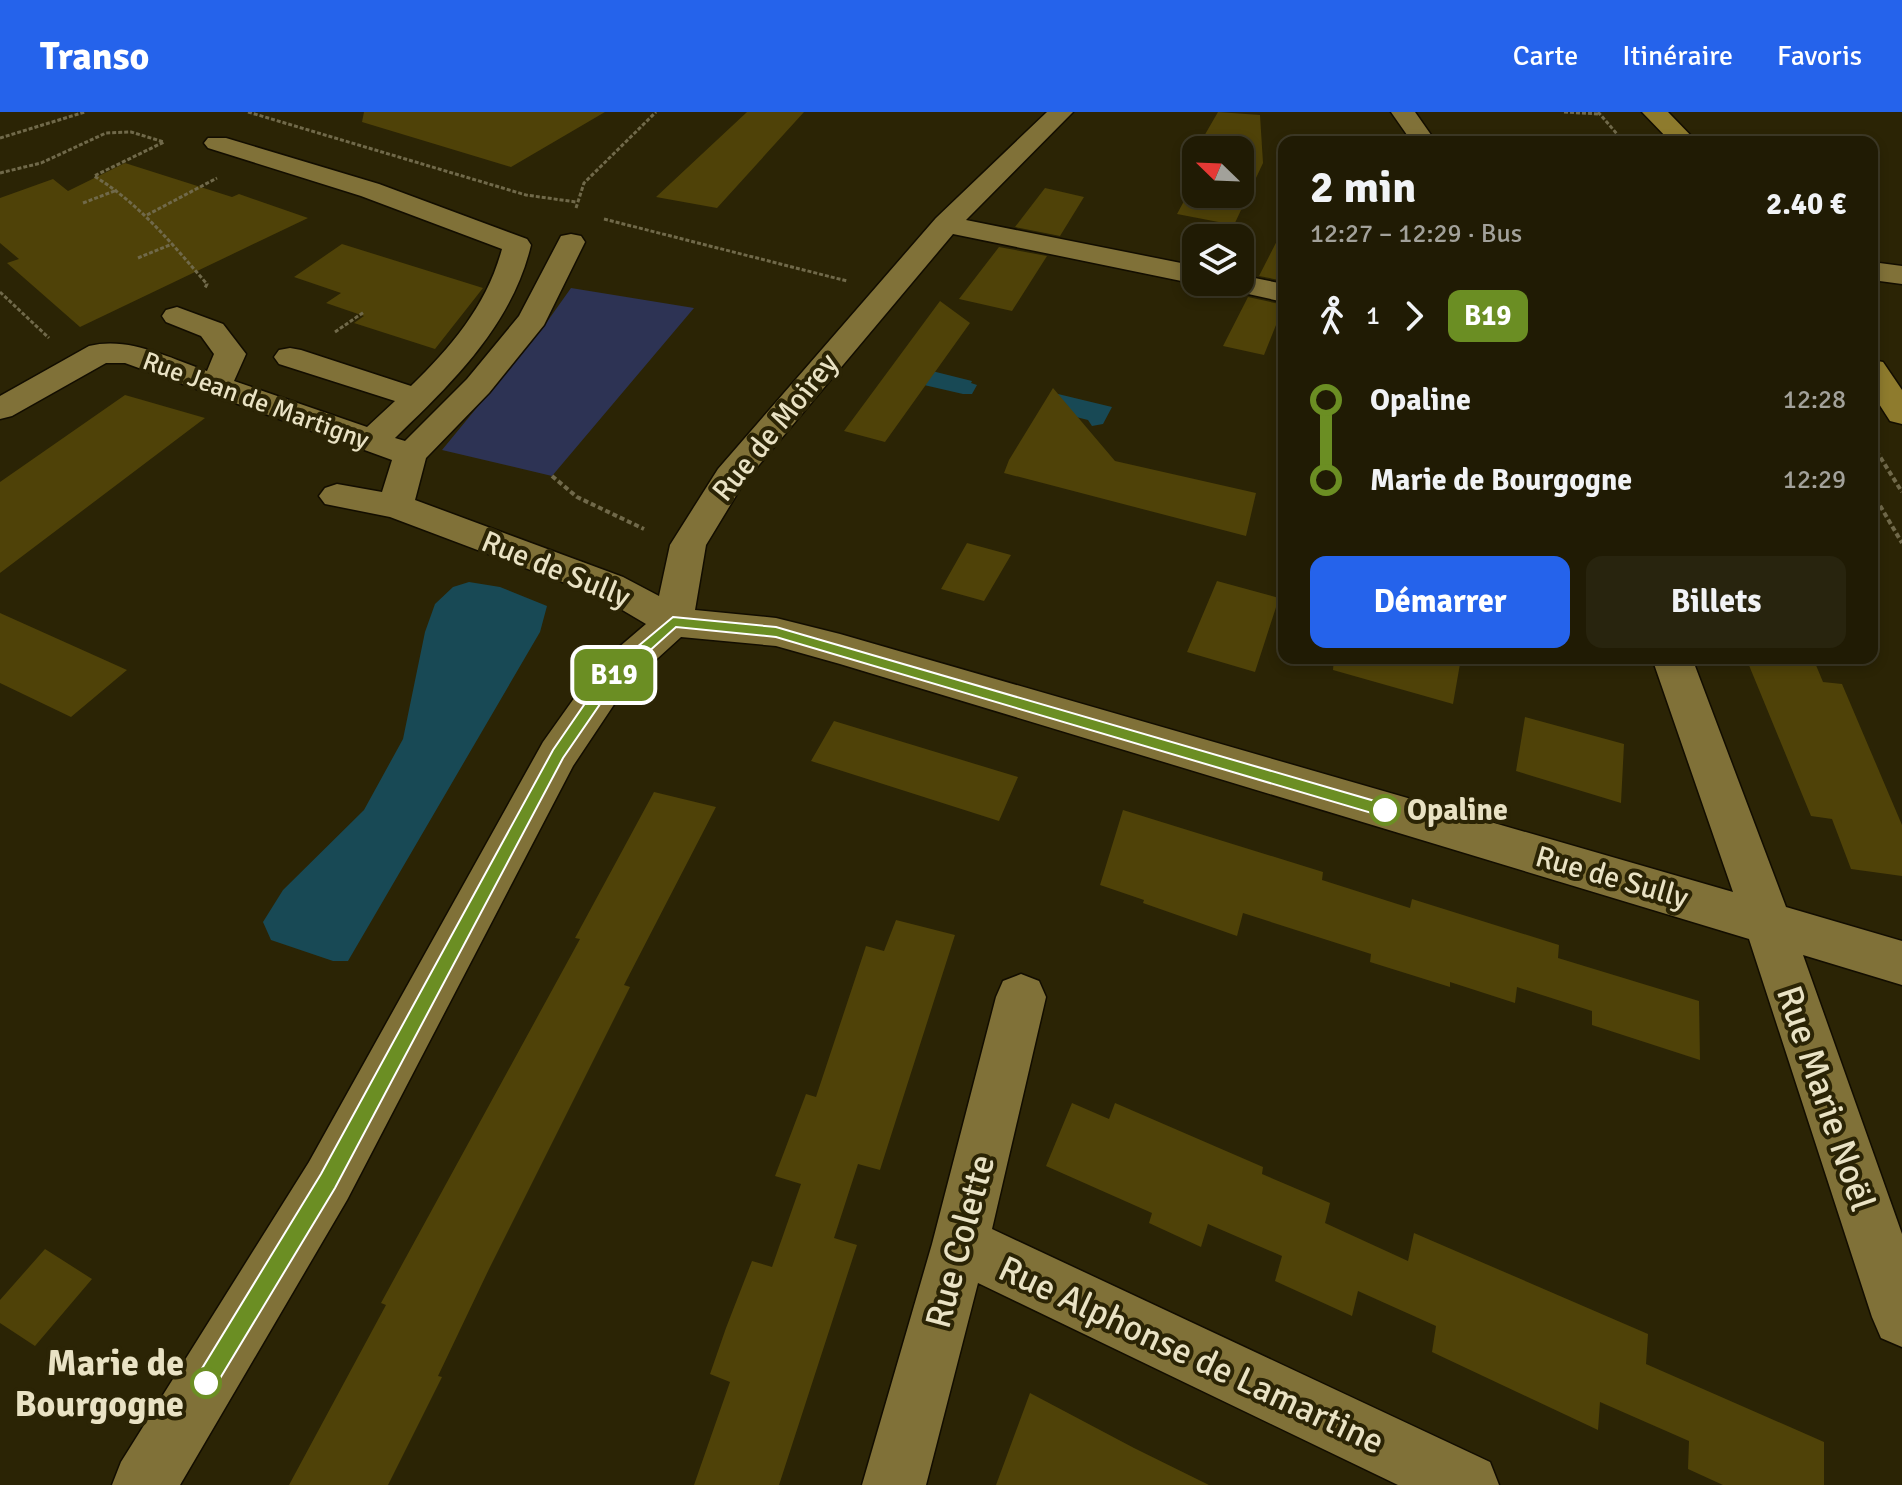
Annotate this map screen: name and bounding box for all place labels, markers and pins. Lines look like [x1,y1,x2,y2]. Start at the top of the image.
place label: Opaline [1407,792,1508,829]
marker: Opaline [1370,795,1400,825]
place label: Marie de Bourgogne [14,1341,184,1427]
marker: Marie de Bourgogne [191,1368,221,1398]

